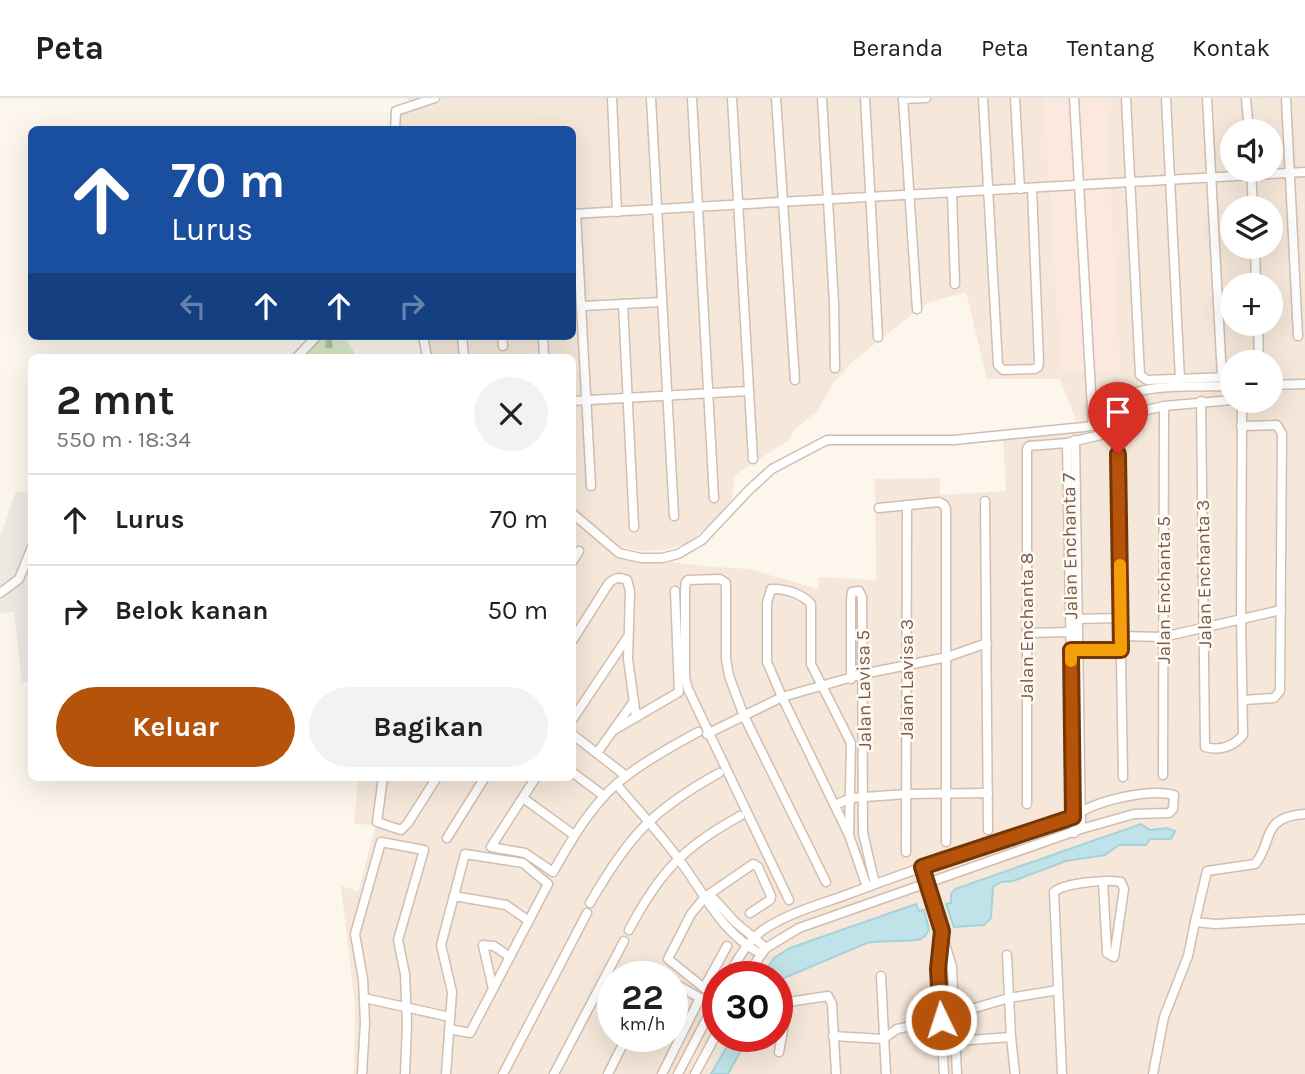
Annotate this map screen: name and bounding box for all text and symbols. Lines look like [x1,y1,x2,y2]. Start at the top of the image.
text: Peta [35,29,104,67]
text: Beranda [852,34,943,62]
text: Peta [981,34,1029,62]
text: Tentang [1067,34,1154,62]
text: Kontak [1192,34,1270,62]
map controls [1220,119,1283,413]
button: sound [1220,119,1283,182]
text: 70 m [171,152,285,209]
icon: ahead [56,154,147,245]
button: layers [1220,196,1283,259]
text: Lurus [171,211,253,248]
button: + [1220,273,1283,336]
icon: left [174,287,212,325]
icon: ahead [247,287,285,325]
icon: ahead [320,287,358,325]
icon: right [393,287,431,325]
button: − [1220,350,1283,413]
text: 2 mnt [56,375,175,425]
button: close [474,377,548,451]
pin [1088,382,1148,454]
icon: arrive [1099,393,1137,431]
text: 550 m · 18:34 [56,426,191,453]
street label: Jalan Enchanta 7 [1058,473,1082,619]
street label: Jalan Enchanta 3 [1192,500,1216,648]
icon: ahead [56,501,94,539]
text: Lurus [115,504,184,535]
text: 70 m [490,504,548,535]
street label: Jalan Enchanta 5 [1153,516,1175,664]
street label: Jalan Enchanta 8 [1016,552,1038,702]
icon: right [56,592,94,630]
text: Belok kanan [115,595,268,626]
text: 50 m [487,595,548,626]
street label: Jalan Lavisa 3 [896,619,918,739]
street label: Jalan Lavisa 5 [852,630,876,750]
button: Keluar [56,687,295,767]
button: Bagikan [309,687,548,767]
speed limit sign: 30 [702,961,793,1052]
text: 22 [621,977,664,1018]
position arrow [904,983,978,1057]
text: km/h [620,1013,665,1035]

